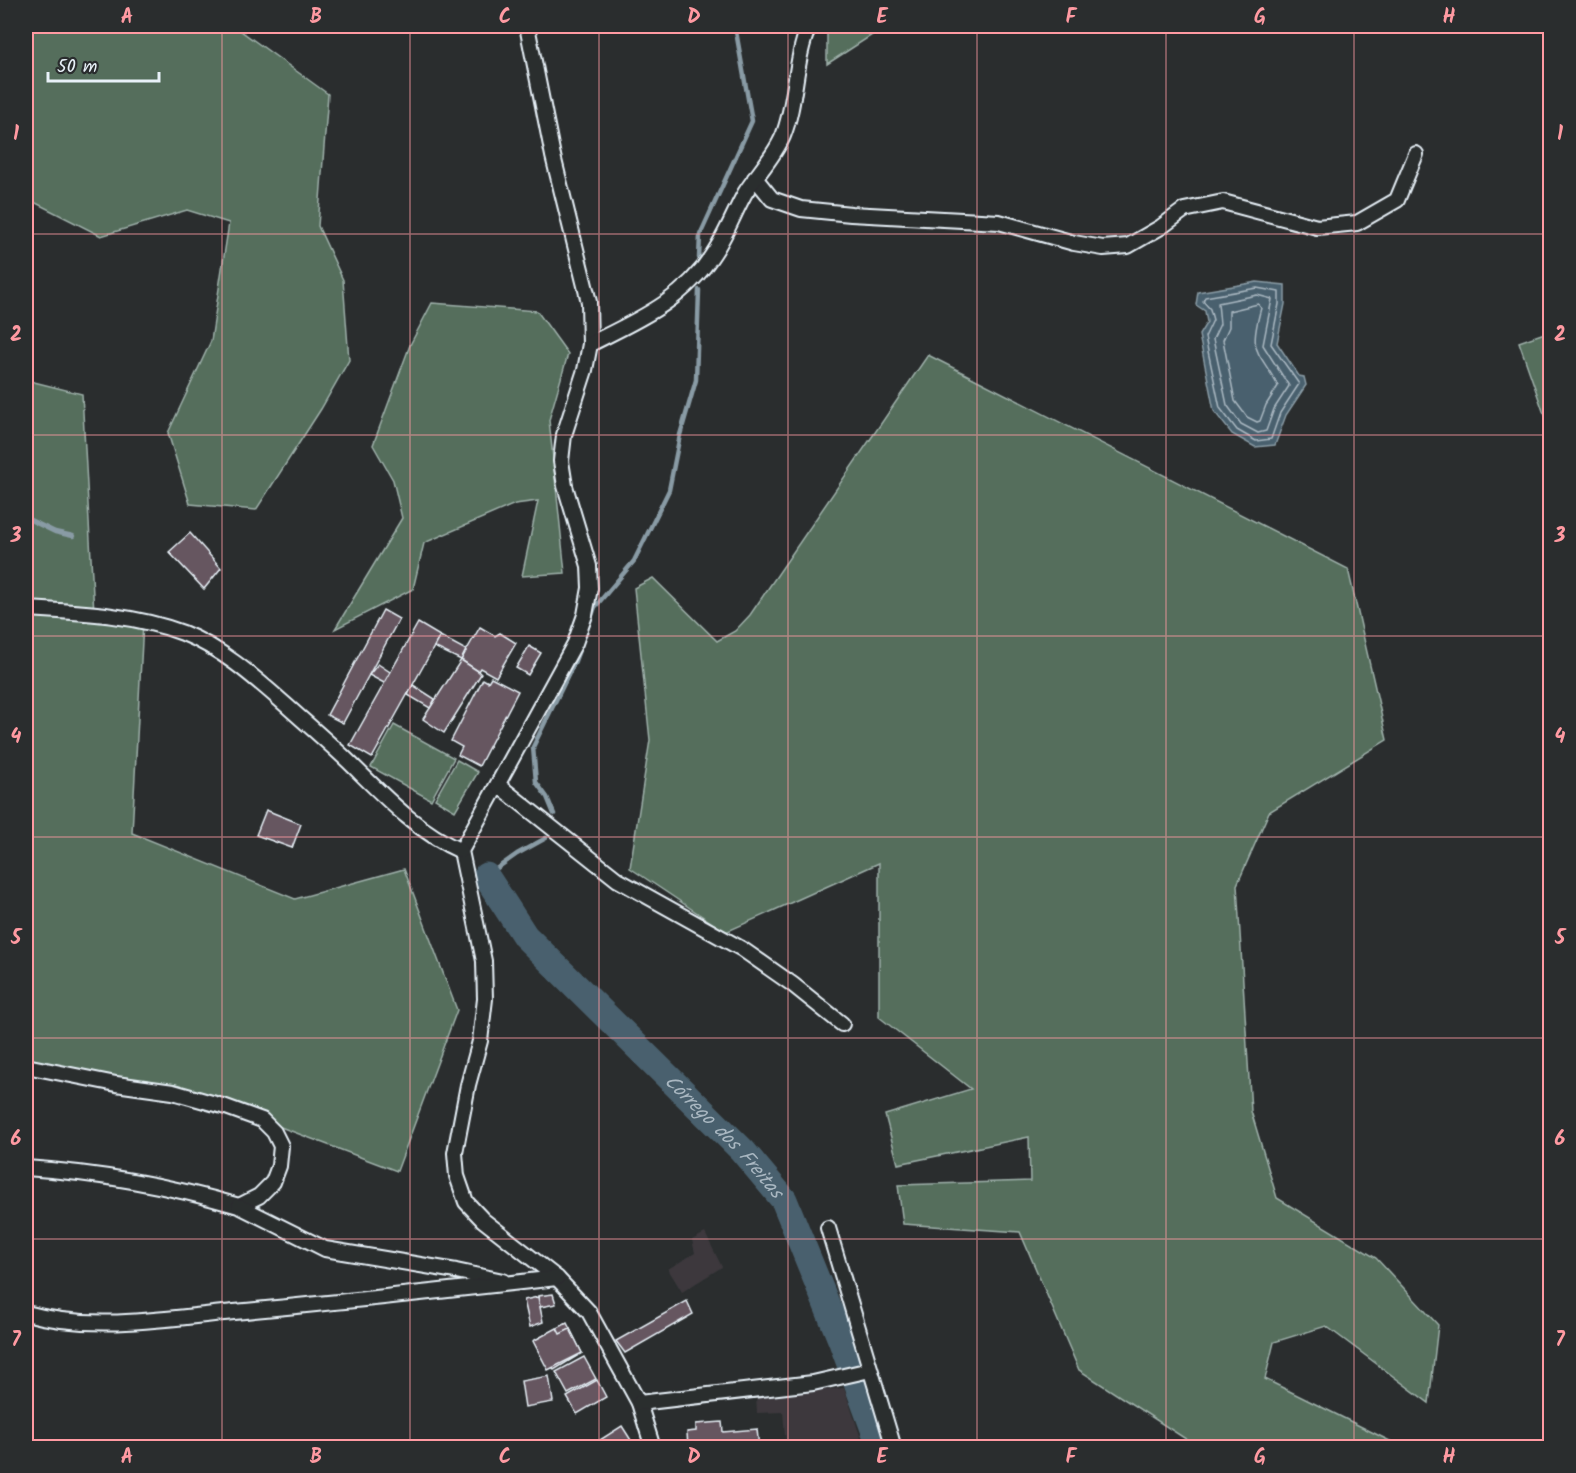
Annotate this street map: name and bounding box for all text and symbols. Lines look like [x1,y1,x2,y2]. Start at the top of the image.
text: A [121,2,133,34]
text: B [310,2,322,34]
text: C [499,2,511,34]
text: D [687,2,701,34]
text: E [876,2,888,34]
text: F [1066,2,1078,34]
text: G [1254,2,1266,34]
text: H [1442,2,1456,34]
scale bar [48,45,159,83]
text: 50 m [57,53,97,82]
text: 1 [13,119,19,151]
text: 1 [1557,119,1563,151]
text: 2 [10,320,22,352]
text: 2 [1554,320,1566,352]
text: 3 [10,521,22,553]
text: 3 [1554,521,1566,553]
text: 4 [11,722,22,754]
text: 4 [1555,722,1566,754]
text: 5 [10,923,23,955]
text: 5 [1554,923,1567,955]
water label: Córrego dos Freitas [656,1067,792,1208]
text: 6 [11,1124,22,1156]
text: 6 [1555,1124,1566,1156]
text: 7 [11,1325,21,1357]
text: 7 [1555,1325,1565,1357]
text: A [121,1442,133,1473]
text: B [310,1442,322,1473]
text: C [499,1442,511,1473]
text: D [687,1442,701,1473]
text: E [876,1442,888,1473]
text: F [1066,1442,1078,1473]
text: G [1254,1442,1266,1473]
text: H [1442,1442,1456,1473]

